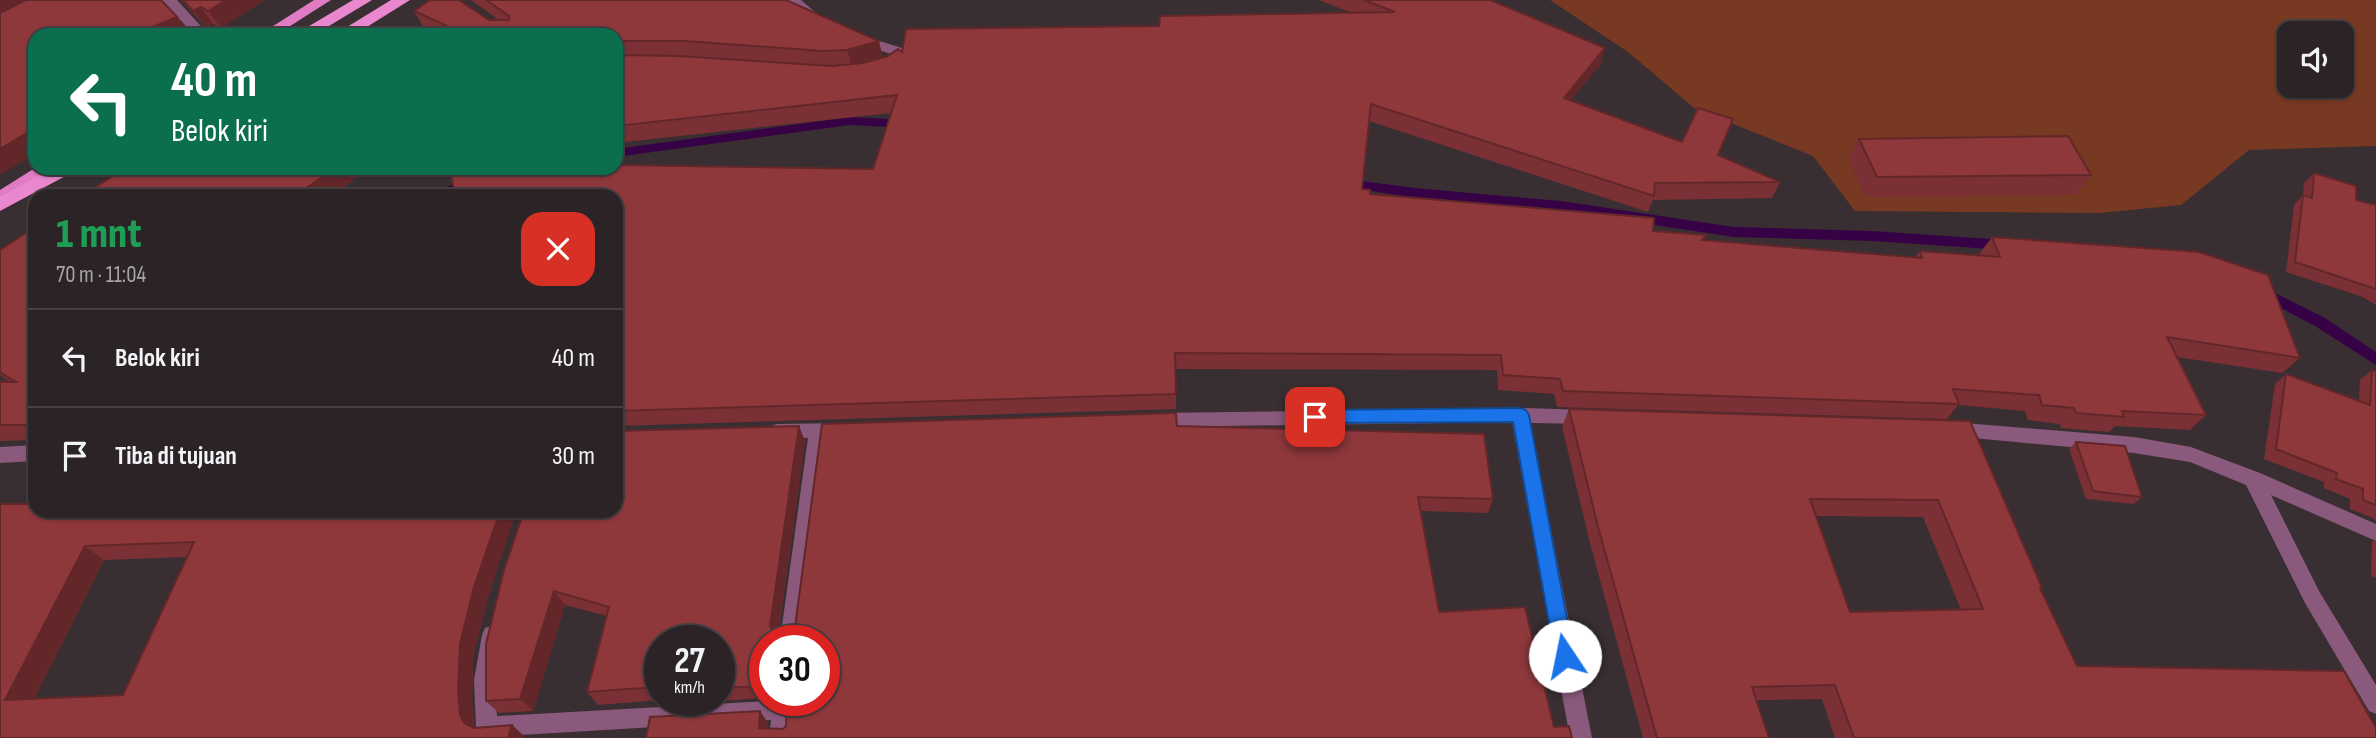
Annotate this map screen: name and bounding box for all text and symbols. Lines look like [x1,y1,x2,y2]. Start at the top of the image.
map controls [2277,21,2354,98]
button: sound [2277,21,2354,98]
text: 40 m [171,52,257,111]
icon: left [56,56,147,147]
text: Belok kiri [171,112,268,151]
text: 1 mnt [56,209,141,260]
button: close [521,212,595,286]
text: 70 m · 11:04 [56,261,146,289]
icon: left [56,339,94,377]
text: Belok kiri [115,343,200,374]
text: 40 m [552,343,595,374]
pin [1285,387,1345,447]
icon: arrive [1296,398,1334,436]
icon: arrive [56,437,94,475]
text: Tiba di tujuan [115,441,237,472]
text: 30 m [552,441,595,472]
position arrow [1528,619,1602,693]
speed limit sign: 30 [749,625,840,716]
text: 27 [674,640,705,683]
text: km/h [674,677,705,698]

